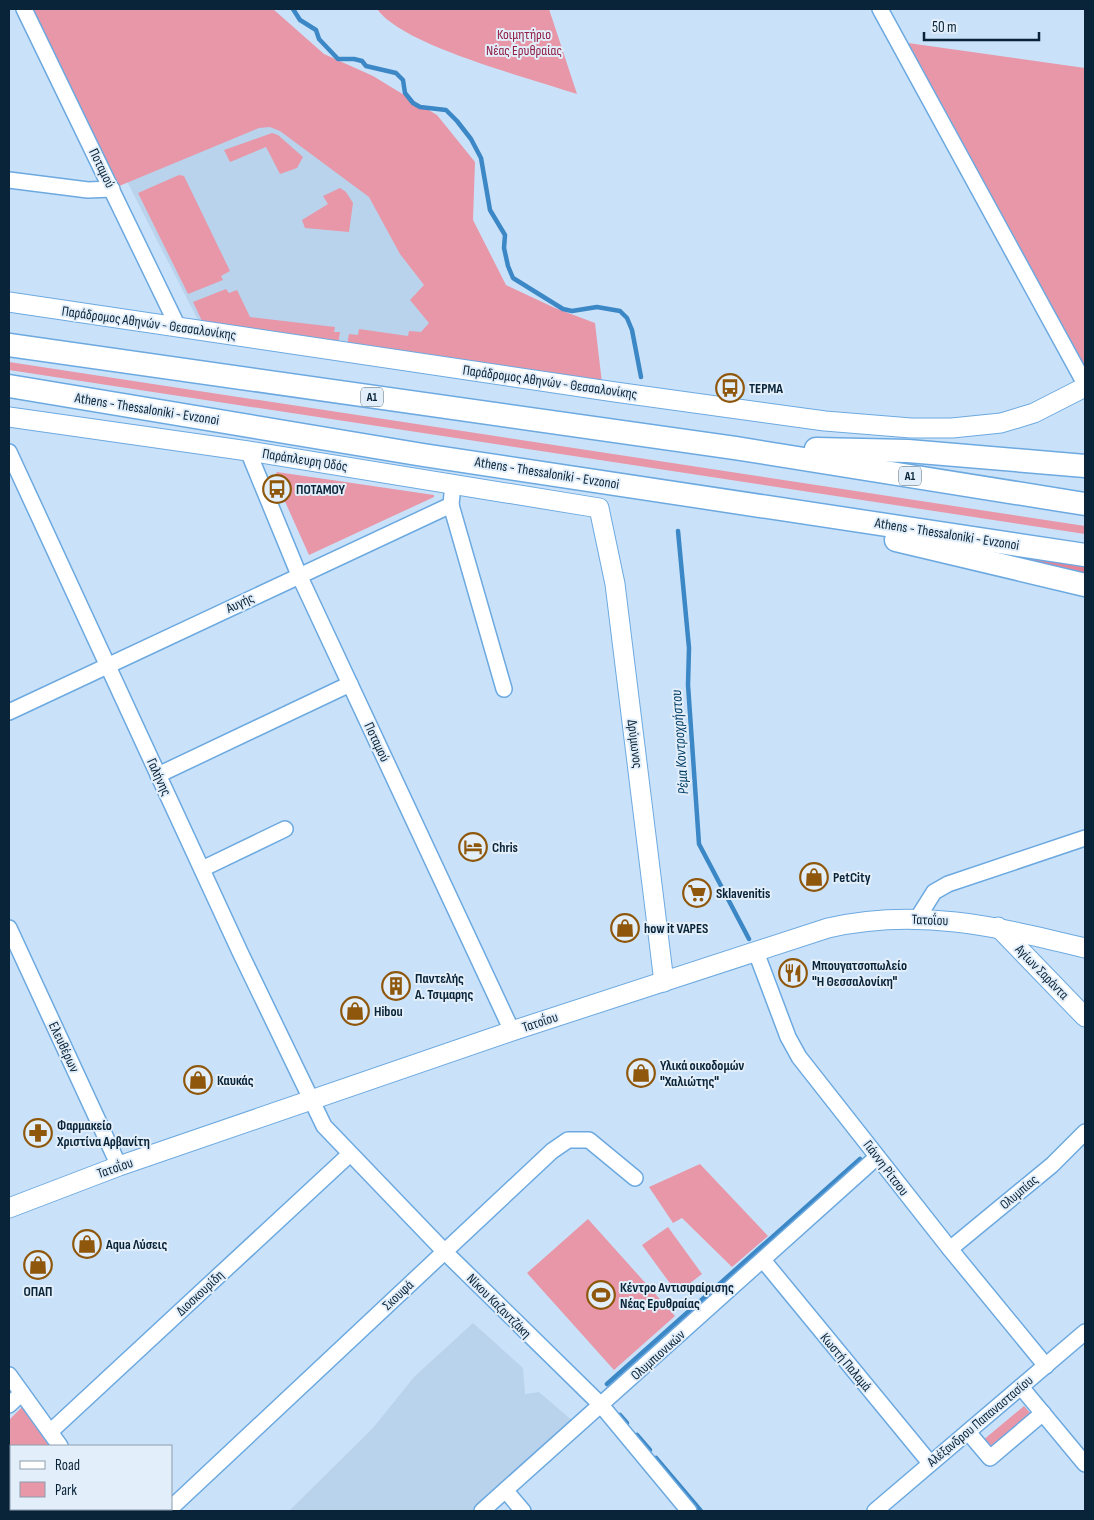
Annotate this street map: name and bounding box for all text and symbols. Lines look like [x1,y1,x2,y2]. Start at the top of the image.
scale bar [924,10,1039,42]
text: 50 m [932,18,957,37]
park label: Κοιμητήριο Νέας Ερυθραίας [486,26,562,59]
street label: Ποταμού [85,146,119,191]
street label: Παράδρομος Αθηνών - Θεσσαλονίκης [61,302,237,344]
street label: Παράδρομος Αθηνών - Θεσσαλονίκης [462,361,638,403]
bus stop icon: ΤΕΡΜΑ [715,373,745,403]
place label: ΤΕΡΜΑ [749,380,783,397]
road number: Α1 [361,388,383,407]
street label: Athens - Thessaloniki - Evzonoi [73,389,220,429]
street label: Παράπλευρη Οδός [261,445,349,475]
street label: Athens - Thessaloniki - Evzonoi [473,453,620,493]
road number: Α1 [899,466,921,486]
bus stop icon: ΠΟΤΑΜΟΥ [262,474,292,504]
place label: ΠΟΤΑΜΟΥ [296,481,345,498]
street label: Athens - Thessaloniki - Evzonoi [873,514,1020,554]
street label: Αυγής [222,589,257,617]
water label: Ρέμα Κοντροχρήστου [667,689,693,795]
street label: Ποταμού [360,719,394,765]
street label: Δρύμωνος [624,719,646,769]
street label: Γαλήνης [143,756,175,798]
hotel icon: Chris [458,832,488,862]
place label: Chris [492,839,518,856]
shop icon: PetCity [799,862,829,892]
place label: PetCity [833,869,871,886]
supermarket icon: Sklavenitis [682,878,712,908]
place label: Sklavenitis [716,885,770,902]
street label: Τατοΐου [911,911,949,929]
shop icon: how it VAPES [610,913,640,943]
place label: how it VAPES [644,920,708,937]
street label: Αγίων Σαράντα [1011,940,1073,1003]
place label: Μπουγατσοπωλείο "Η Θεσσαλονίκη" [812,957,907,990]
restaurant icon: Μπουγατσοπωλείο "Η Θεσσαλονίκη" [778,958,808,988]
place label: Παντελής Α. Τσιμαρης [414,970,474,1003]
building icon: Παντελής Α. Τσιμαρης [381,971,411,1001]
shop icon: Hibou [340,996,370,1026]
place label: Hibou [374,1003,403,1020]
street label: Τατοΐου [520,1008,560,1036]
street label: Ελευθέρων [45,1019,83,1075]
place label: Υλικά οικοδομών "Χαλιώτης" [660,1057,744,1090]
shop icon: Υλικά οικοδομών "Χαλιώτης" [626,1058,656,1088]
shop icon: Καυκάς [183,1065,213,1095]
place label: Καυκάς [217,1072,254,1089]
place label: Φαρμακείο Χριστίνα Αρβανίτη [56,1117,150,1150]
pharmacy icon: Φαρμακείο Χριστίνα Αρβανίτη [23,1118,53,1148]
street label: Γιάννη Ρίτσου [860,1137,912,1199]
street label: Τατοΐου [95,1154,135,1182]
street label: Ολυμπίας [996,1171,1042,1213]
shop icon: Aqua Λύσεις [72,1229,102,1259]
place label: Aqua Λύσεις [105,1236,167,1253]
shop icon: ΟΠΑΠ [23,1250,53,1280]
street label: Διοσκουρίδη [173,1267,227,1319]
street label: Νίκου Καζαντζάκη [463,1270,535,1342]
street label: Σκουφά [379,1276,417,1314]
place label: Κέντρο Αντισφαίρισης Νέας Ερυθραίας [620,1279,734,1312]
sports icon: Κέντρο Αντισφαίρισης Νέας Ερυθραίας [586,1280,616,1310]
place label: ΟΠΑΠ [24,1283,52,1300]
street label: Ολυμπιονικών [627,1326,689,1384]
street label: Κωστή Παλαμά [817,1329,875,1395]
street label: Αλέξανδρου Παπαναστασίου [923,1372,1036,1471]
legend [10,1445,172,1510]
text: Road [55,1456,80,1475]
text: Park [55,1481,77,1500]

